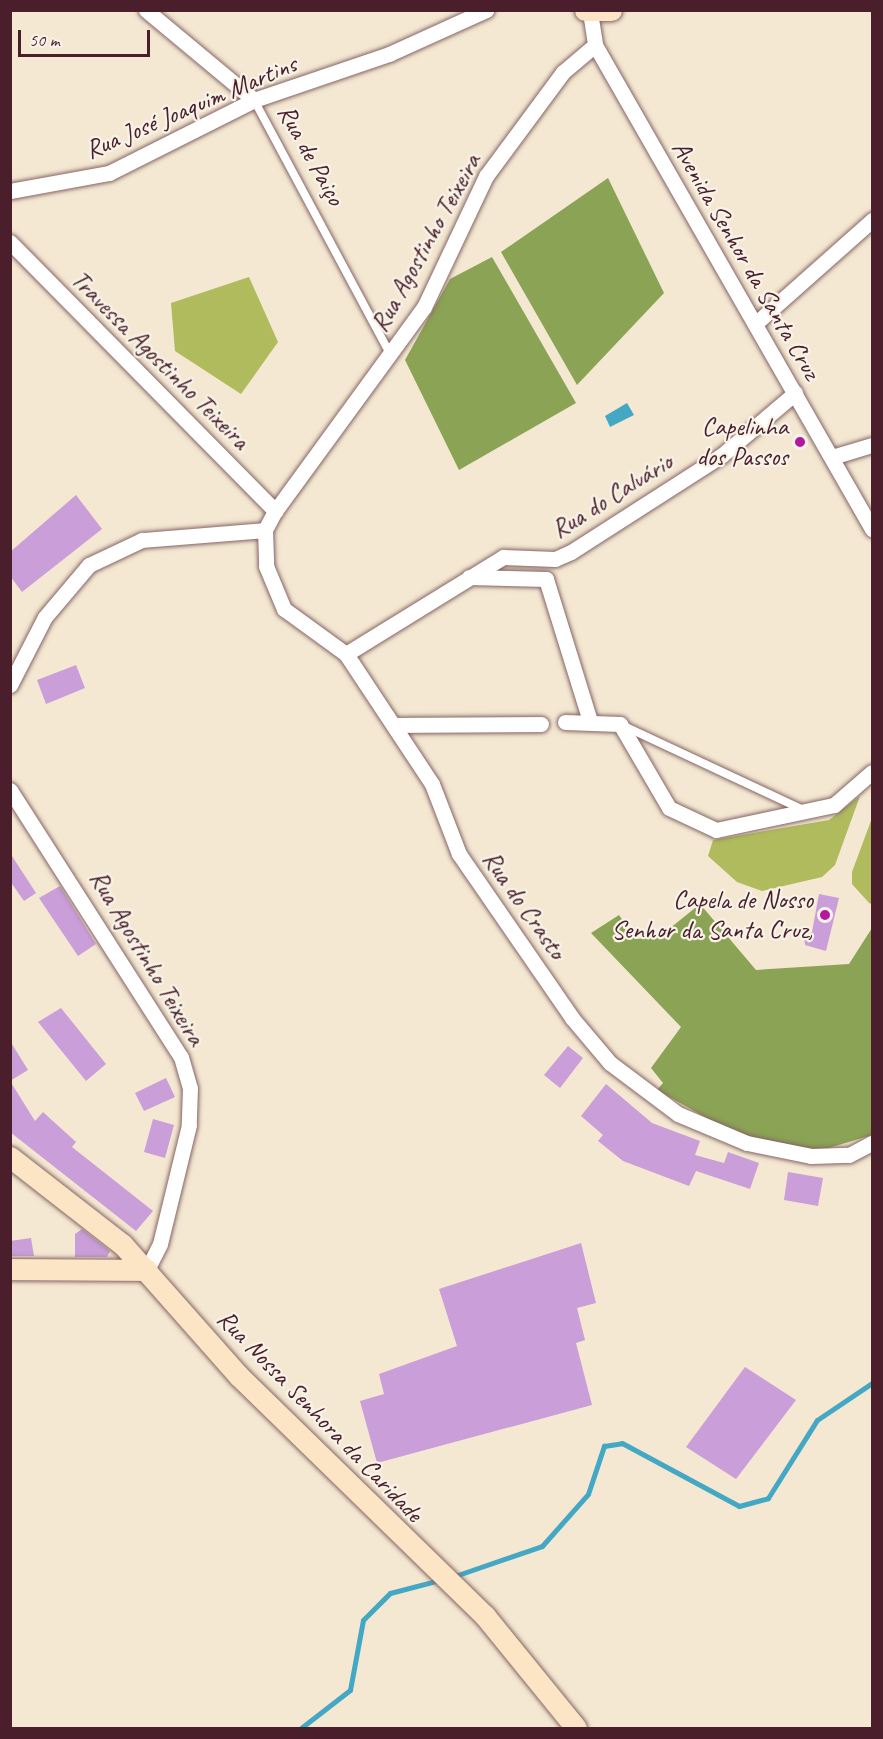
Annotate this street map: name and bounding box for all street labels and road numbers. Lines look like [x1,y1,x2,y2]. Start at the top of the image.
street label: Rua José Joaquim Martins [80,48,302,166]
street label: Rua de Paiço [271,99,351,211]
street label: Avenida Senhor da Santa Cruz [665,135,827,385]
street label: Rua Agostinho Teixeira [365,149,487,337]
street label: Travessa Agostinho Teixeira [64,264,256,456]
street label: Rua do Calvário [546,447,678,545]
street label: Rua do Crasto [475,845,573,965]
street label: Rua Agostinho Teixeira [83,865,211,1051]
street label: Rua Nossa Senhora da Caridade [210,1303,430,1529]

